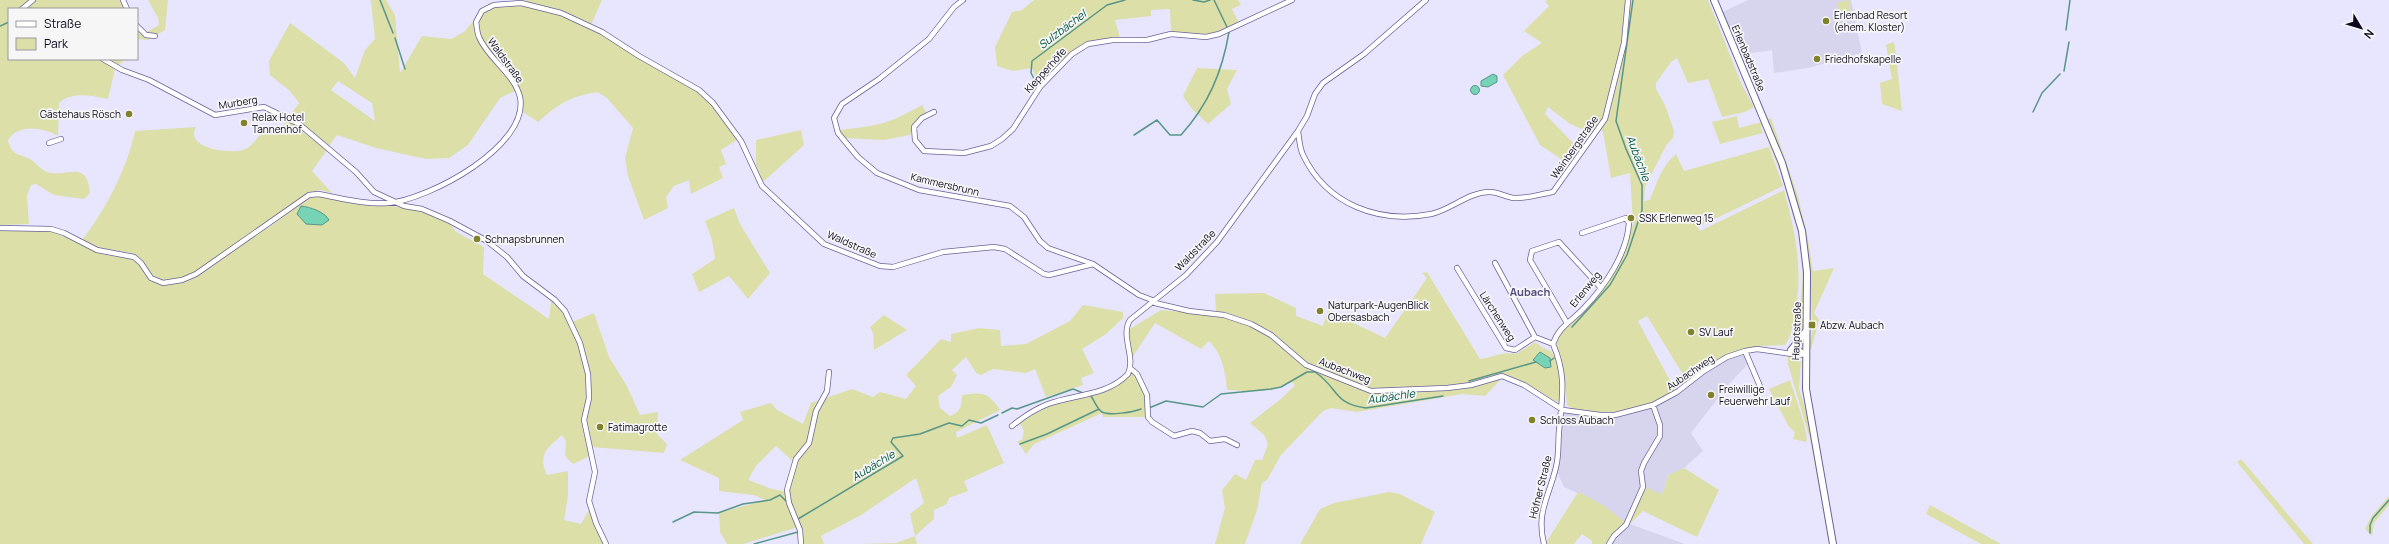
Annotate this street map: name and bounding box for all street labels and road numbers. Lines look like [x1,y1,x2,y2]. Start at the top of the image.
street label: Erlenbadstraße [1729,23,1769,93]
street label: Waldstraße [485,35,527,86]
street label: Klepperhöfe [1021,44,1069,96]
street label: Murberg [218,92,258,112]
street label: Weinbergstraße [1547,113,1601,181]
street label: Kammersbrunn [909,169,981,199]
street label: Waldstraße [1172,226,1218,274]
street label: Waldstraße [825,227,879,261]
street label: Erlenweg [1566,268,1604,310]
street label: Lärchenweg [1477,288,1519,344]
street label: Hauptstraße [1788,301,1804,360]
street label: Aubachweg [1664,351,1717,393]
street label: Aubachweg [1317,354,1373,386]
street label: Höfner Straße [1525,454,1555,520]

